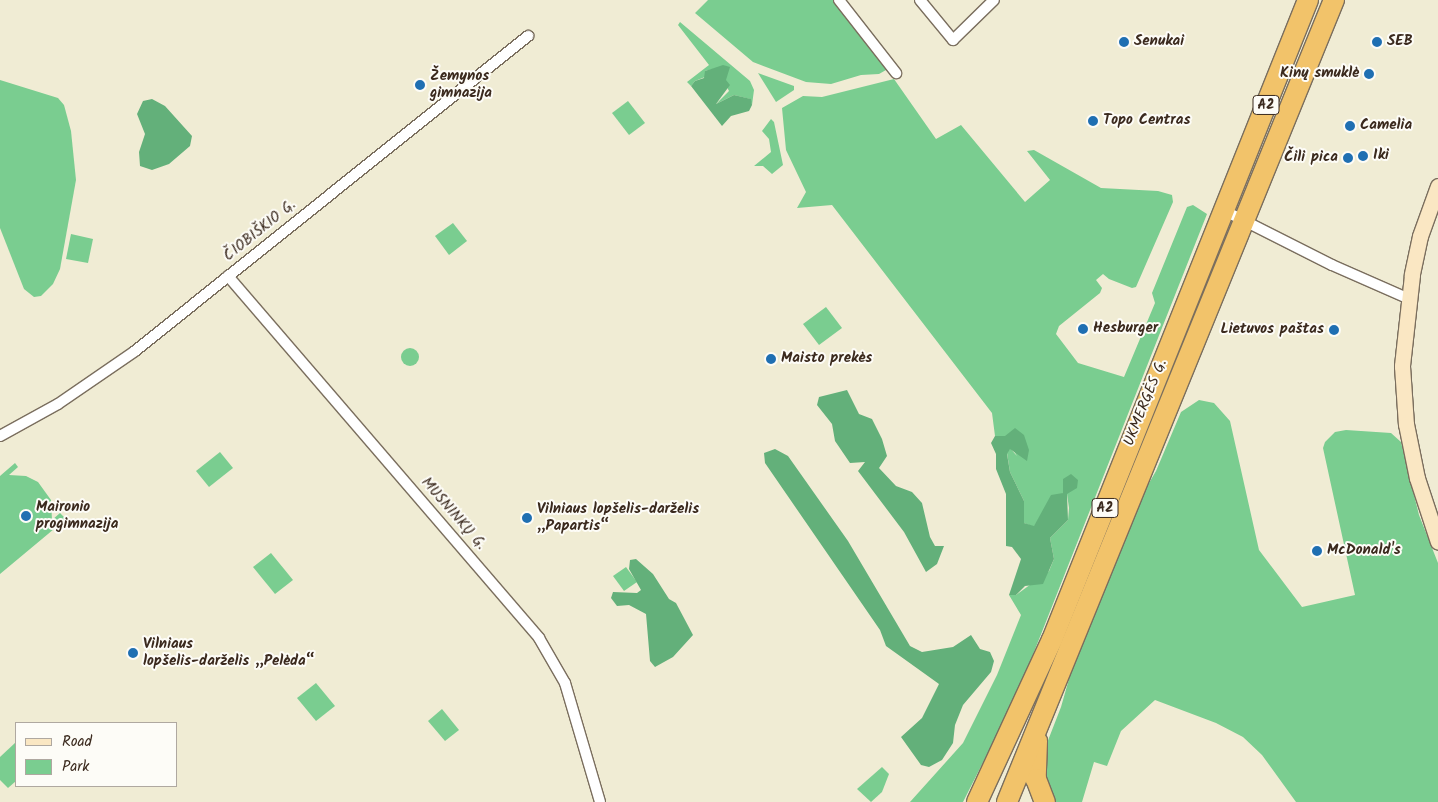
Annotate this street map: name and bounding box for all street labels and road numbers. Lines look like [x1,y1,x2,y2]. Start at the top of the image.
road number: A2 [1252,94,1280,116]
street label: ČIOBIŠKIO G. [220,196,300,266]
street label: UKMERGĖS G. [1120,357,1172,449]
street label: MUSNINKŲ G. [417,474,489,554]
road number: A2 [1091,496,1119,520]

